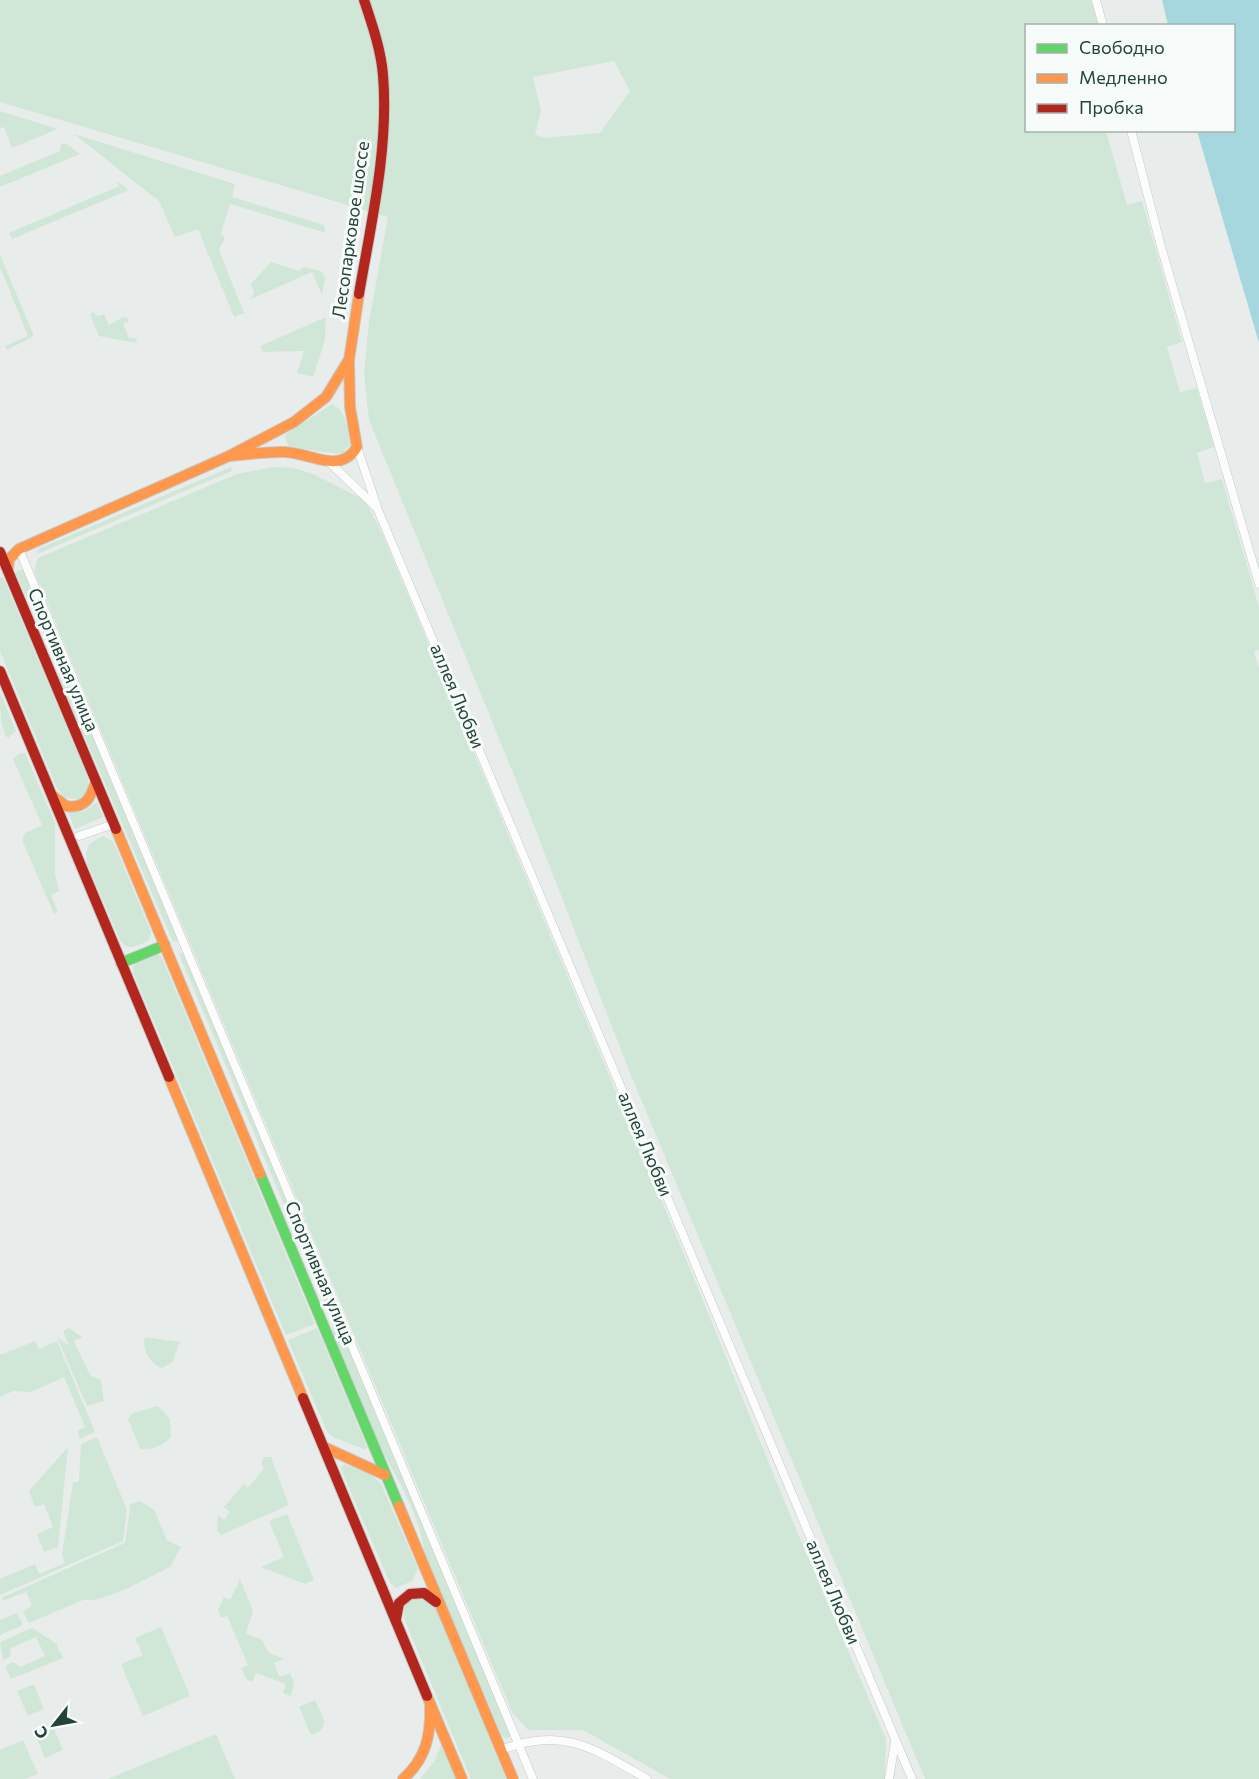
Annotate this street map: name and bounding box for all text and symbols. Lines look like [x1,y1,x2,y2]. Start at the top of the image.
legend [1025,24,1235,132]
text: Свободно [1079,36,1165,58]
text: Медленно [1079,66,1168,88]
text: Пробка [1079,96,1144,118]
street label: Лесопарковое шоссе [327,140,373,320]
street label: Спортивная улица [24,585,104,735]
street label: аллея Любви [426,640,490,751]
street label: аллея Любви [614,1088,678,1199]
street label: Спортивная улица [281,1198,361,1348]
street label: аллея Любви [802,1536,866,1647]
north arrow [24,1695,84,1755]
text: С [30,1723,52,1743]

